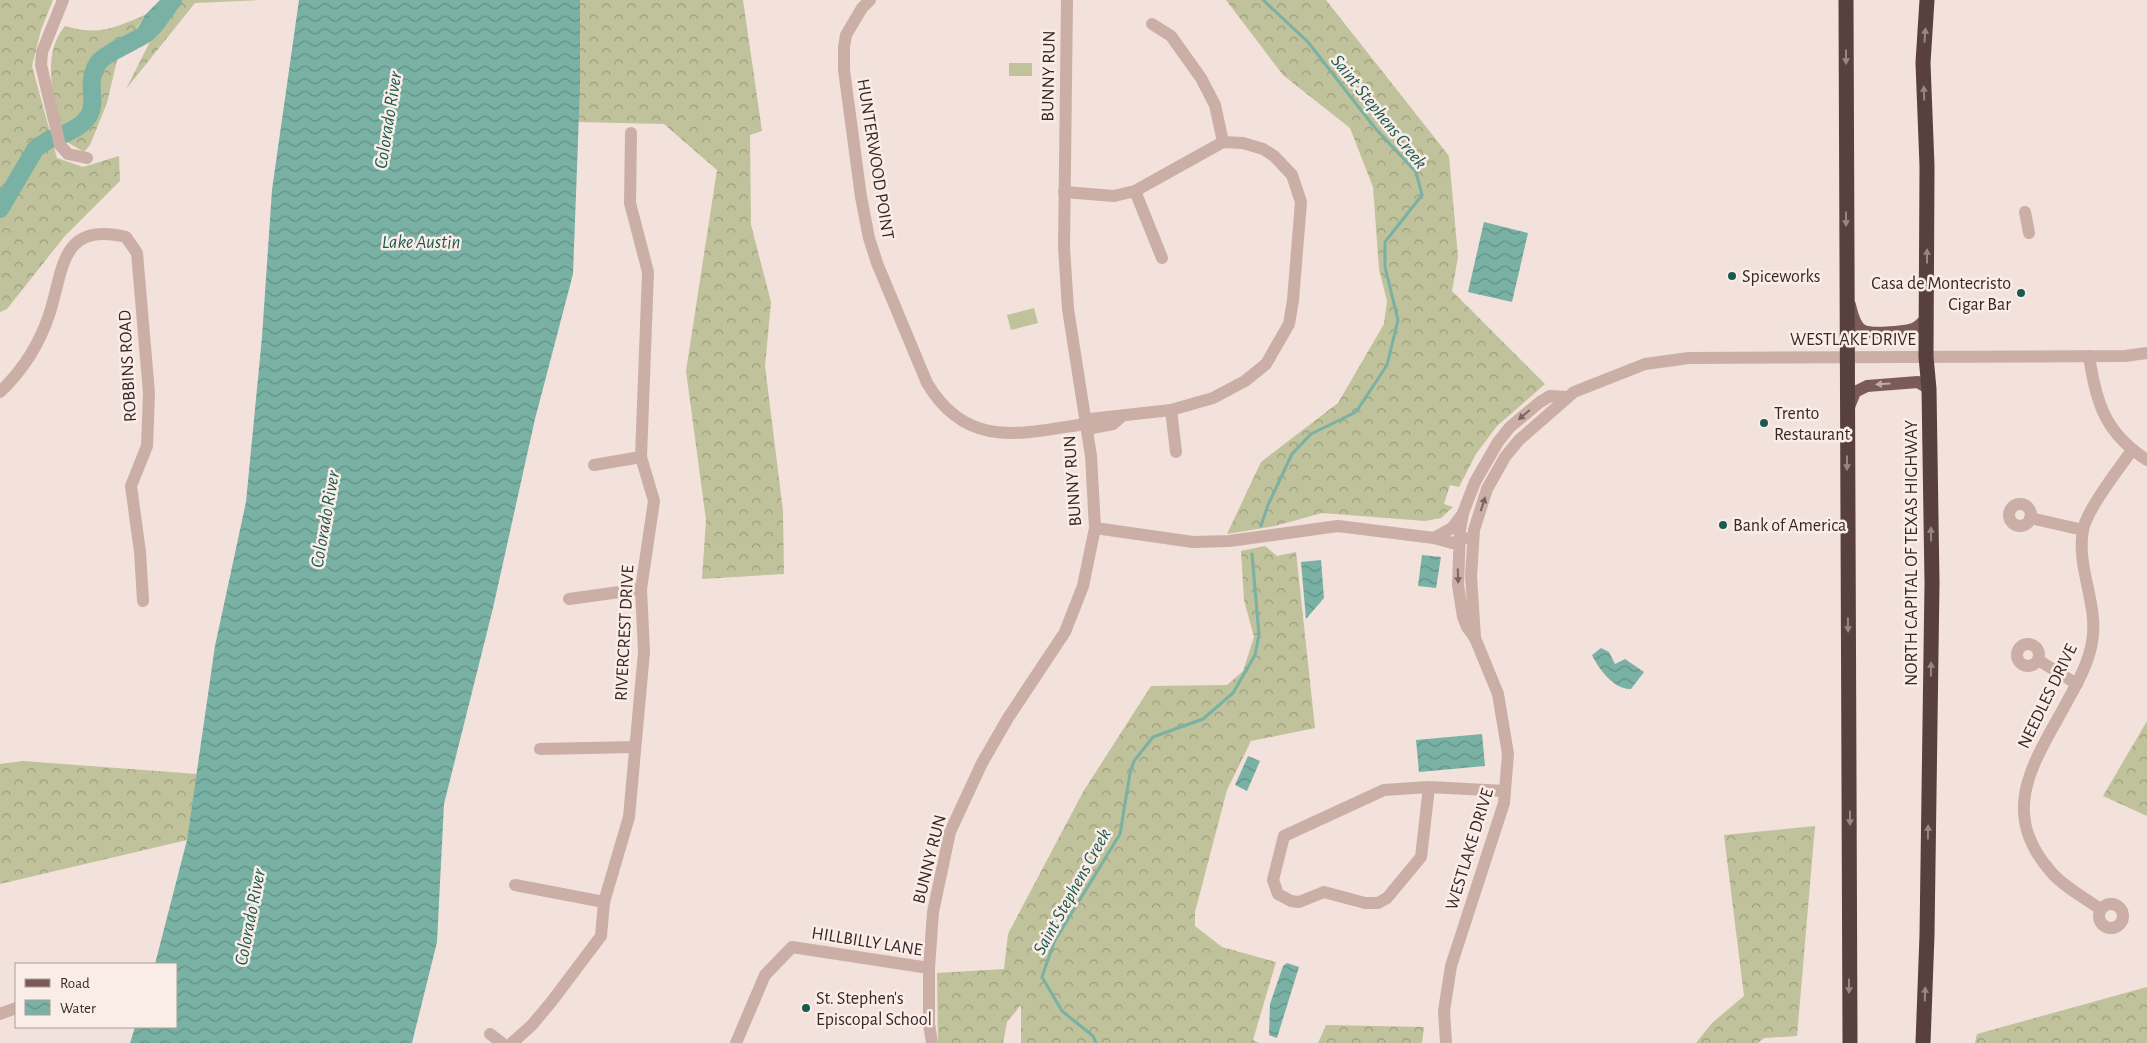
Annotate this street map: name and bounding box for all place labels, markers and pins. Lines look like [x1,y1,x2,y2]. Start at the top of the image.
place label: Spiceworks [1742,268,1820,286]
marker: Spiceworks [1726,270,1738,282]
place label: Casa de Montecristo Cigar Bar [1871,275,2011,314]
marker: Casa de Montecristo Cigar Bar [2015,287,2027,299]
place label: Trento Restaurant [1774,405,1850,444]
marker: Trento Restaurant [1758,417,1770,429]
place label: Bank of America [1733,517,1846,535]
marker: Bank of America [1717,519,1729,531]
place label: St. Stephen's Episcopal School [816,990,932,1029]
marker: St. Stephen's Episcopal School [800,1002,812,1014]

